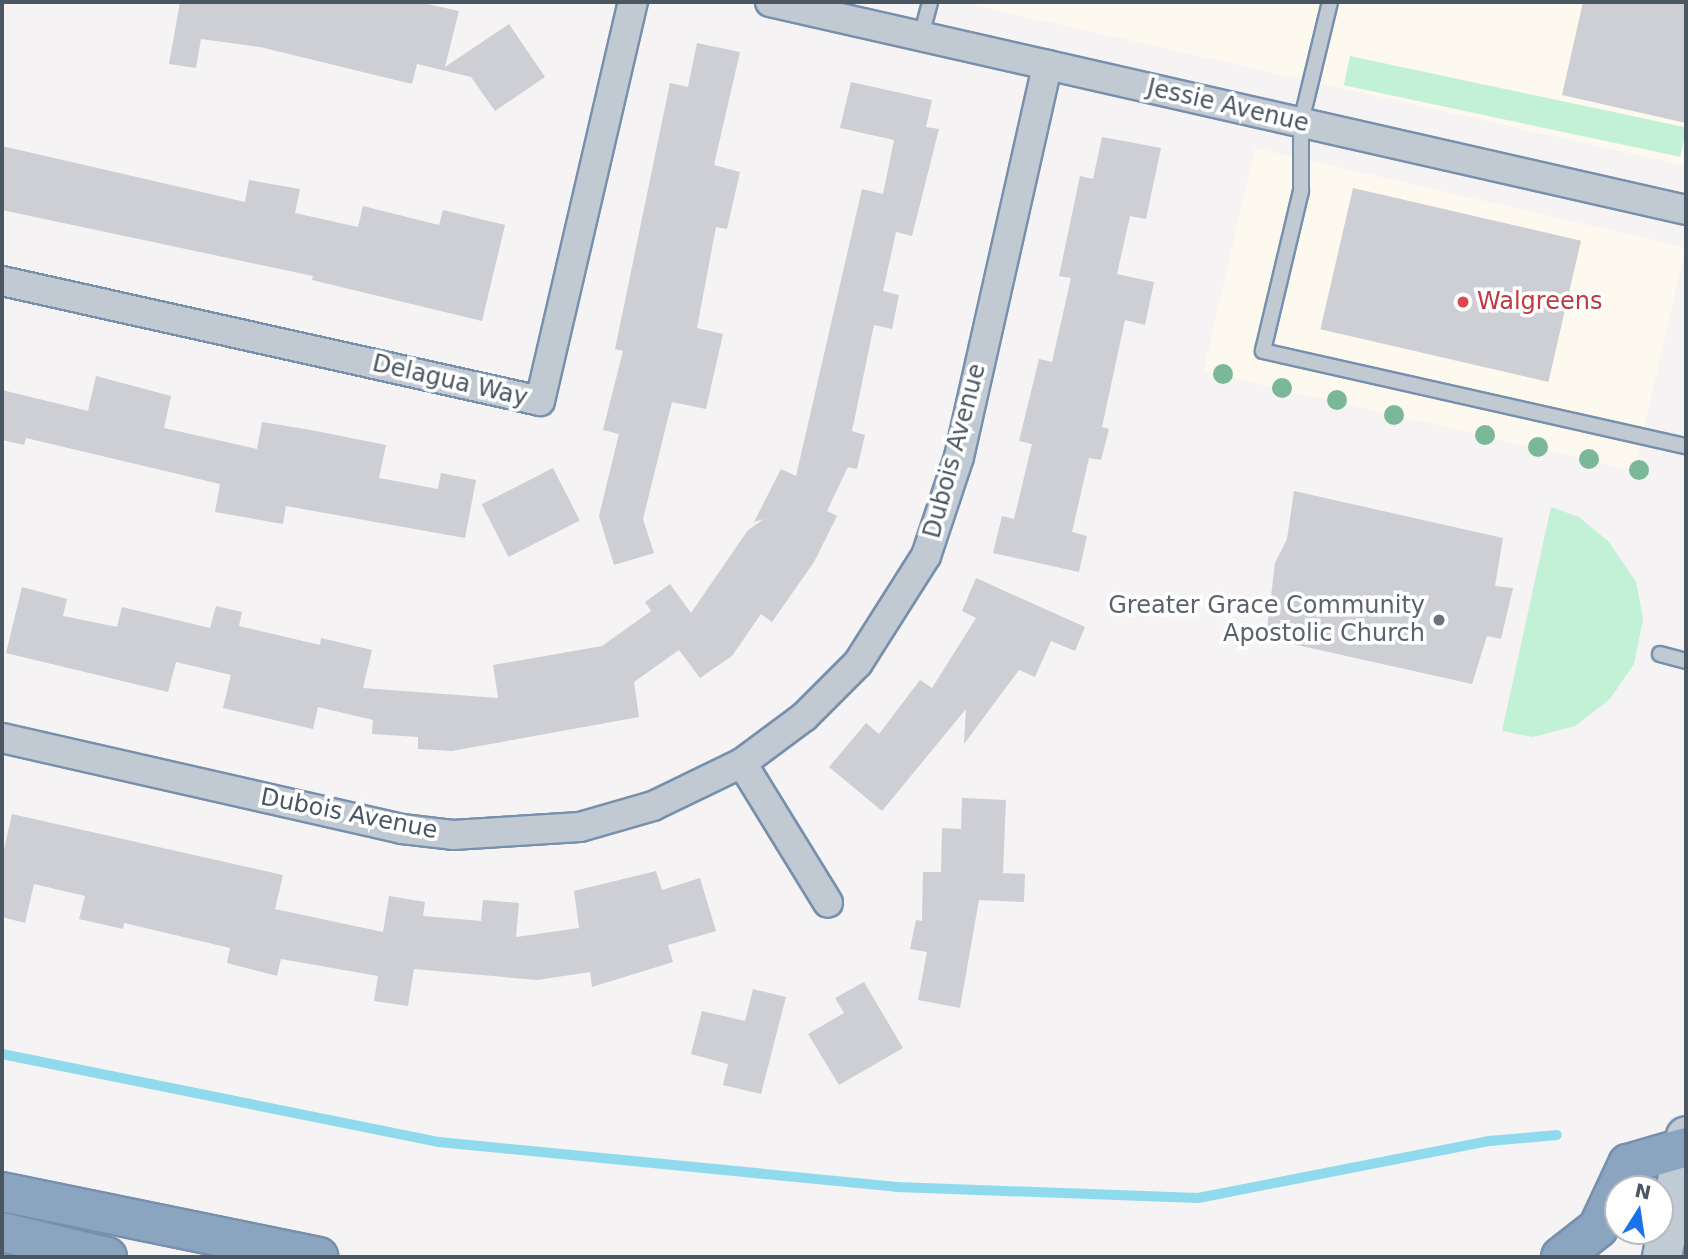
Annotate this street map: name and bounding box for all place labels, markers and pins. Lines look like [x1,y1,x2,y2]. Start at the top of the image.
place label: Walgreens [1477,288,1602,316]
marker: Walgreens [1455,294,1471,310]
place label: Greater Grace Community Apostolic Church [1108,592,1425,648]
marker: Greater Grace Community Apostolic Church [1431,612,1447,628]

